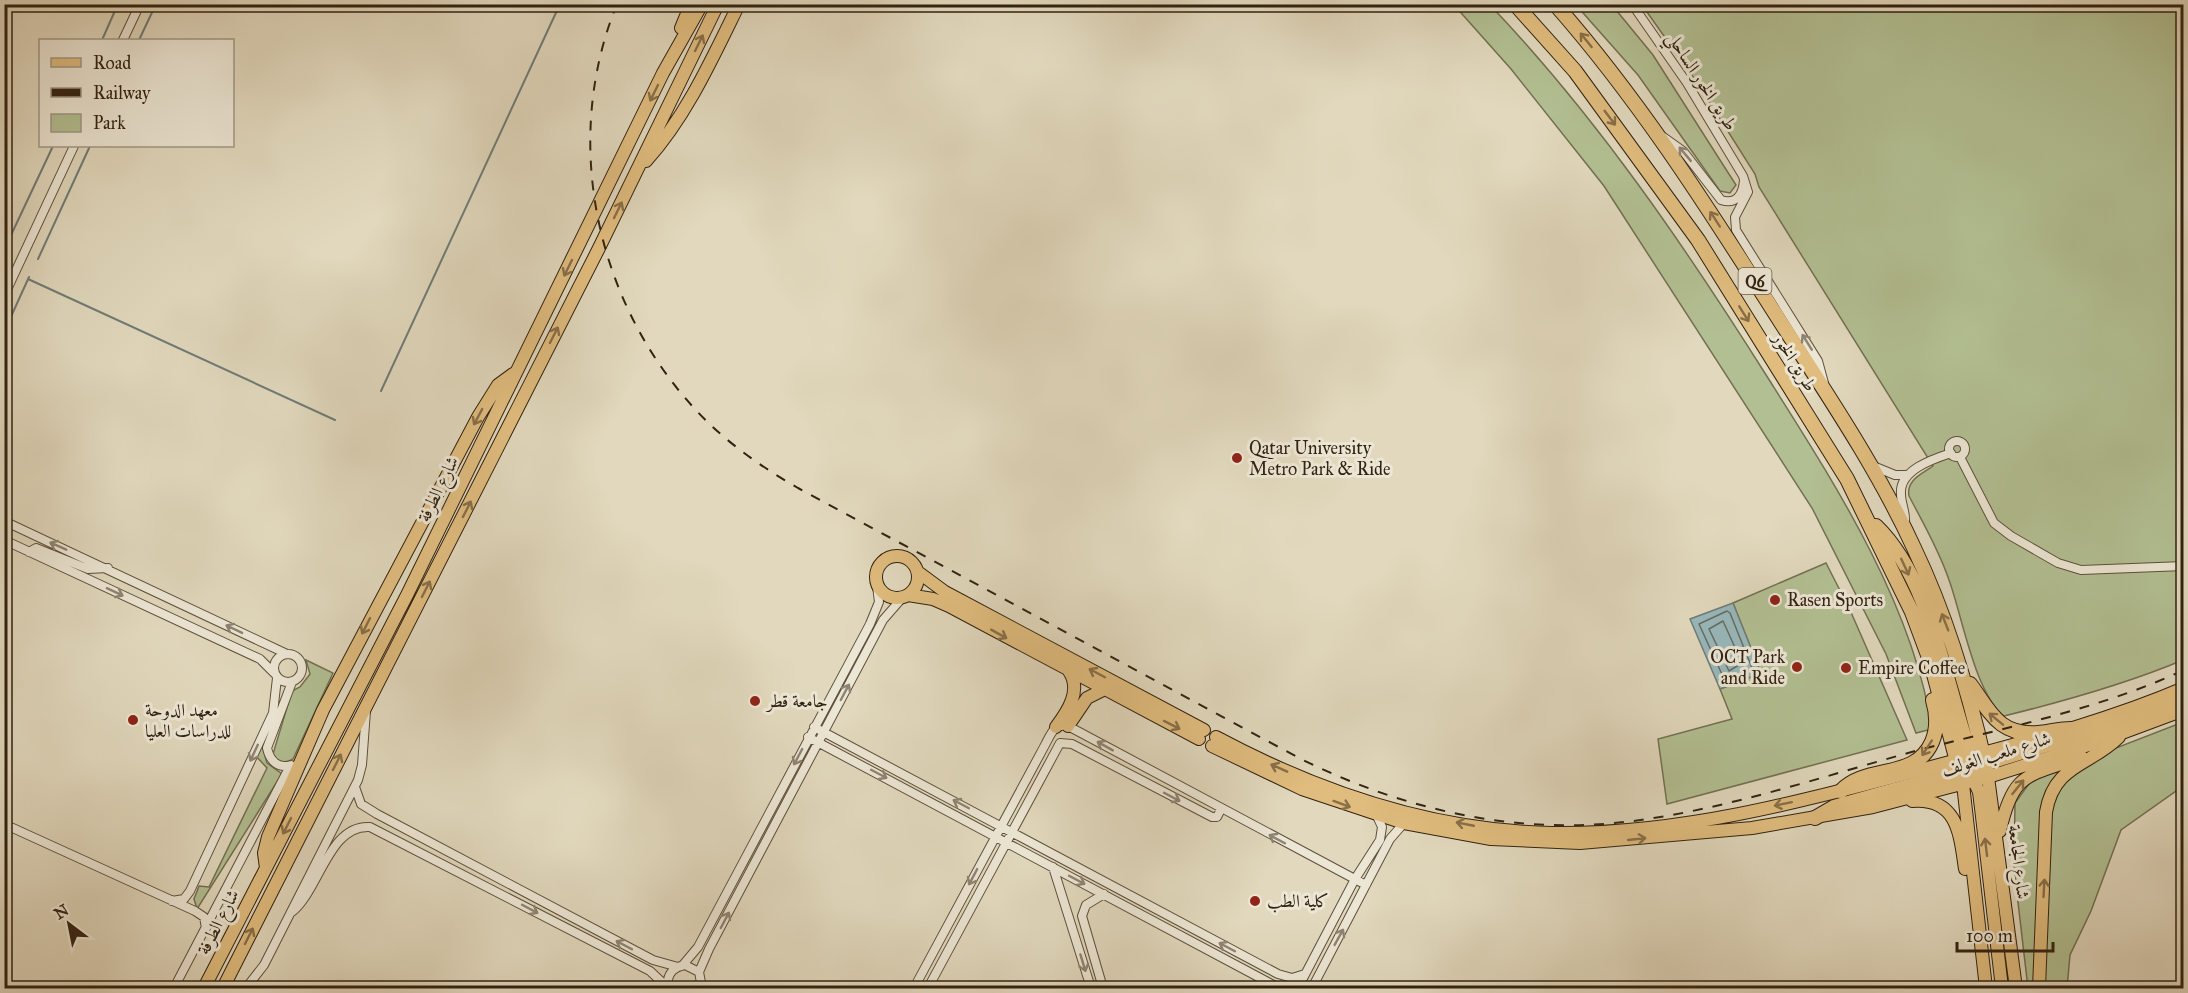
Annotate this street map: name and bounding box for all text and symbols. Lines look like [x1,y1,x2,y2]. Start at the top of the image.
street label: طريق الخور الساحلي [1657,27,1742,138]
one-way arrow [1579,32,1592,48]
one-way arrow [694,34,706,52]
legend [39,39,234,147]
text: Road [93,52,131,74]
text: Railway [93,82,151,104]
one-way arrow [647,83,659,101]
one-way arrow [1604,110,1617,126]
text: Park [93,112,126,134]
one-way arrow [1678,147,1692,162]
one-way arrow [613,201,625,219]
one-way arrow [1708,210,1721,227]
one-way arrow [561,258,573,276]
road number: Q6 [1738,268,1772,294]
one-way arrow [1738,305,1750,322]
one-way arrow [549,326,561,344]
street label: طريق الخور [1766,327,1822,396]
one-way arrow [1800,334,1813,351]
one-way arrow [472,408,483,426]
place label: Qatar University Metro Park & Ride [1249,437,1391,480]
marker: Qatar University Metro Park & Ride [1230,451,1244,465]
street label: شارع الطرفة [413,453,467,527]
one-way arrow [461,501,473,519]
one-way arrow [49,539,67,551]
one-way arrow [1899,557,1911,575]
one-way arrow [421,580,433,598]
one-way arrow [105,586,123,598]
place label: Rasen Sports [1787,589,1883,611]
marker: Rasen Sports [1768,593,1782,607]
one-way arrow [1939,613,1950,631]
one-way arrow [360,617,372,634]
one-way arrow [226,622,244,634]
one-way arrow [991,628,1008,640]
place label: OCT Park and Ride [1710,646,1786,689]
place label: Empire Coffee [1858,657,1965,679]
marker: OCT Park and Ride [1790,660,1804,674]
marker: Empire Coffee [1839,661,1853,675]
one-way arrow [1088,667,1106,678]
one-way arrow [840,683,851,701]
place label: جامعة قطر [765,690,828,713]
marker: جامعة قطر [748,694,762,708]
place label: معهد الدوحة للدراسات العليا [145,699,231,742]
marker: معهد الدوحة للدراسات العليا [126,713,140,727]
one-way arrow [1988,713,2004,726]
one-way arrow [1162,720,1180,731]
street label: شارع ملعب الغولف [1939,727,2054,785]
one-way arrow [1921,739,1933,756]
one-way arrow [1097,740,1114,752]
one-way arrow [248,744,259,762]
one-way arrow [791,748,803,766]
one-way arrow [332,754,344,772]
one-way arrow [1271,762,1289,773]
one-way arrow [869,769,887,780]
one-way arrow [2011,780,2025,795]
one-way arrow [1163,792,1181,803]
one-way arrow [953,798,970,810]
one-way arrow [1774,798,1793,810]
one-way arrow [1332,799,1351,810]
one-way arrow [281,816,293,834]
one-way arrow [1456,818,1476,829]
street label: شارع الجامعة [2000,823,2034,901]
one-way arrow [1268,832,1286,844]
one-way arrow [1627,833,1647,844]
one-way arrow [1980,838,1991,857]
one-way arrow [967,867,978,885]
one-way arrow [1067,875,1085,886]
one-way arrow [2039,879,2050,899]
street label: شارع الطرفة [192,886,247,960]
place label: كلية الطب [1267,890,1329,913]
north arrow [39,894,99,954]
marker: كلية الطب [1248,894,1262,908]
text: N [51,900,72,923]
one-way arrow [521,904,539,915]
one-way arrow [719,911,731,929]
scale bar [1957,915,2053,953]
text: 100 m [1966,925,2013,947]
one-way arrow [244,928,256,946]
one-way arrow [1333,929,1345,946]
one-way arrow [616,939,633,951]
one-way arrow [1219,941,1236,953]
one-way arrow [1078,953,1089,972]

